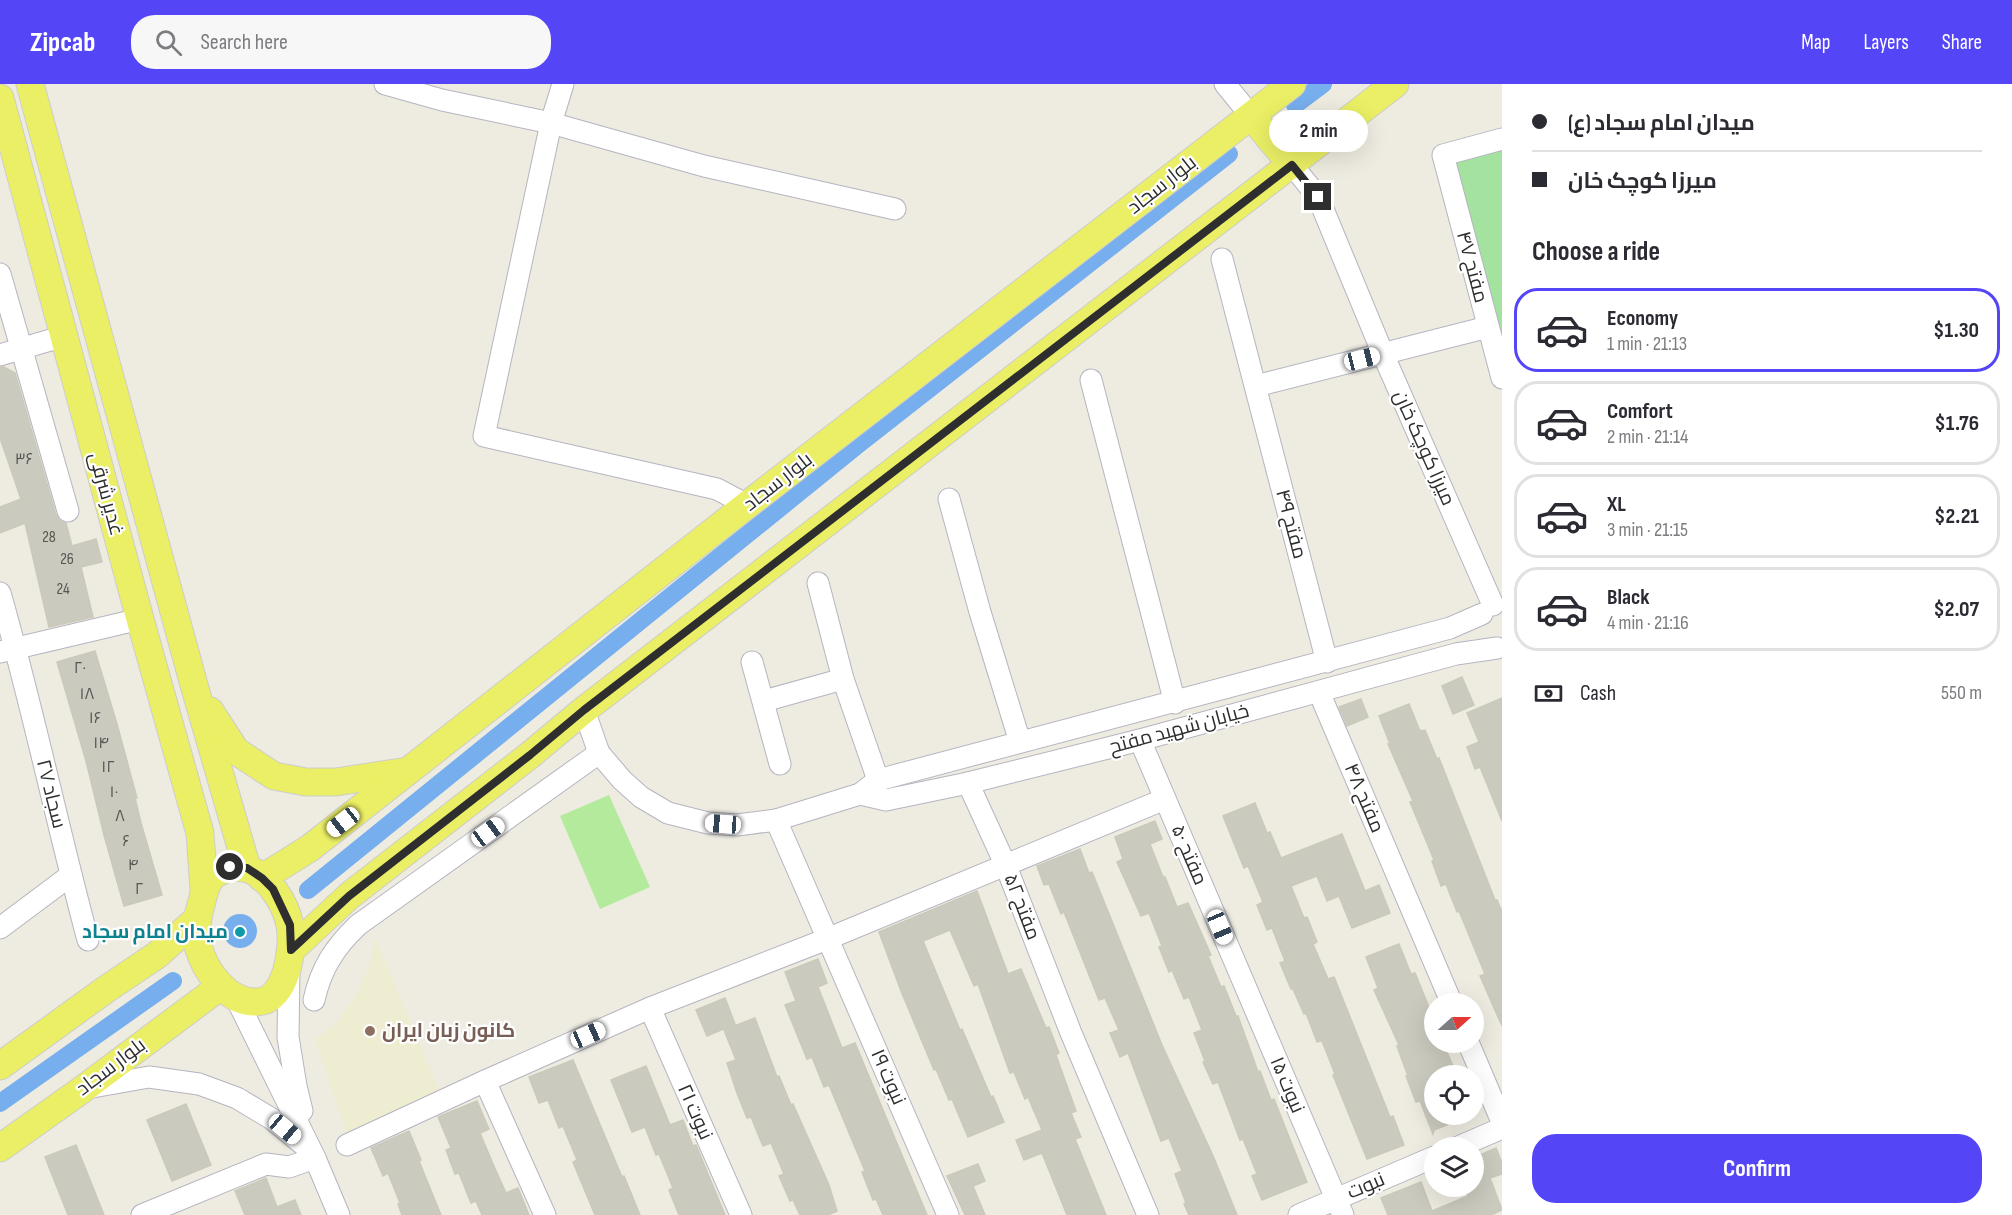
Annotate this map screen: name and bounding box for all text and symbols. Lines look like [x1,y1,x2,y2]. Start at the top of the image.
search box [131,15,551,69]
text: Zipcab [30,26,95,59]
icon: search [152,26,185,59]
text: Search here [200,29,288,56]
text: Map [1801,30,1830,55]
text: Layers [1863,30,1909,55]
text: Share [1942,30,1982,55]
callout: 2 min [1268,110,1368,152]
text: میدان امام سجاد (ع) [1568,110,1755,137]
text: 2 min [1299,119,1338,143]
street label: بلوار سجاد [1123,151,1201,219]
text: میرزا کوچک خان [1568,168,1717,195]
route end [1304,183,1331,210]
street label: مفتح ۴۷ [1450,229,1493,306]
text: Choose a ride [1532,236,1660,268]
icon: car [1535,303,1589,357]
text: Economy [1607,305,1678,332]
text: $1.30 [1933,317,1979,344]
text: 1 min · 21:13 [1607,332,1687,356]
car [1342,346,1382,372]
street label: میرزا کوچک خان [1388,387,1460,509]
icon: car [1535,396,1589,450]
text: Comfort [1607,398,1673,425]
text: $1.76 [1934,410,1979,437]
text: 2 min · 21:14 [1607,425,1688,449]
street label: بلوار سجاد [739,448,817,516]
house number: ۳۶ [15,450,33,469]
street label: غدیر شرقی [83,450,129,538]
street label: مفتح ۴۹ [1269,487,1312,562]
icon: car [1535,489,1589,543]
text: XL [1607,491,1626,518]
text: $2.21 [1934,503,1979,530]
text: 3 min · 21:15 [1607,518,1688,542]
house number: 28 [42,528,56,547]
house number: 26 [60,550,74,569]
house number: 24 [56,580,70,599]
icon: car [1535,582,1589,636]
text: Black [1607,584,1649,611]
text: $2.07 [1934,596,1979,623]
text: 4 min · 21:16 [1607,611,1689,635]
house number: ۲۰ [74,659,86,678]
icon: cash [1532,677,1565,710]
text: Cash [1580,680,1616,707]
text: 550 m [1941,681,1982,705]
house number: ۱۸ [80,685,94,704]
street label: خیابان شهید مفتح [1106,699,1252,760]
house number: ۱۶ [89,709,101,728]
house number: ۱۴ [93,734,109,753]
street label: سجاد ۲۷ [31,757,71,831]
house number: ۱۲ [101,758,115,777]
street label: مفتح ۴۸ [1338,760,1389,837]
house number: ۱۰ [110,783,118,802]
car [323,804,363,840]
house number: ۸ [115,807,125,826]
car [468,814,508,850]
car [704,814,742,834]
street label: مفتح ۵۰ [1165,821,1212,889]
house number: ۶ [122,832,130,851]
route start [216,853,243,880]
house number: ۴ [128,856,138,875]
street label: مفتح ۵۲ [998,871,1046,944]
house number: ۲ [135,880,143,899]
car [1205,907,1235,947]
place label: میدان امام سجاد [82,920,228,945]
marker: میدان امام سجاد [233,925,247,939]
north arrow [1424,993,1484,1053]
map controls [1424,993,1484,1197]
place label: کانون زبان ایران [382,1019,515,1043]
car [568,1019,608,1051]
marker: کانون زبان ایران [363,1024,377,1038]
street label: بلوار سجاد [71,1033,151,1101]
street label: نبوت ۱۹ [865,1045,911,1109]
street label: نبوت ۱۵ [1264,1053,1310,1117]
button: locate [1424,1065,1484,1125]
street label: نبوت ۲۱ [672,1080,718,1144]
car [265,1111,305,1147]
button: Confirm [1532,1134,1982,1203]
button: layers [1424,1137,1484,1197]
street label: نبوت [1344,1167,1388,1205]

